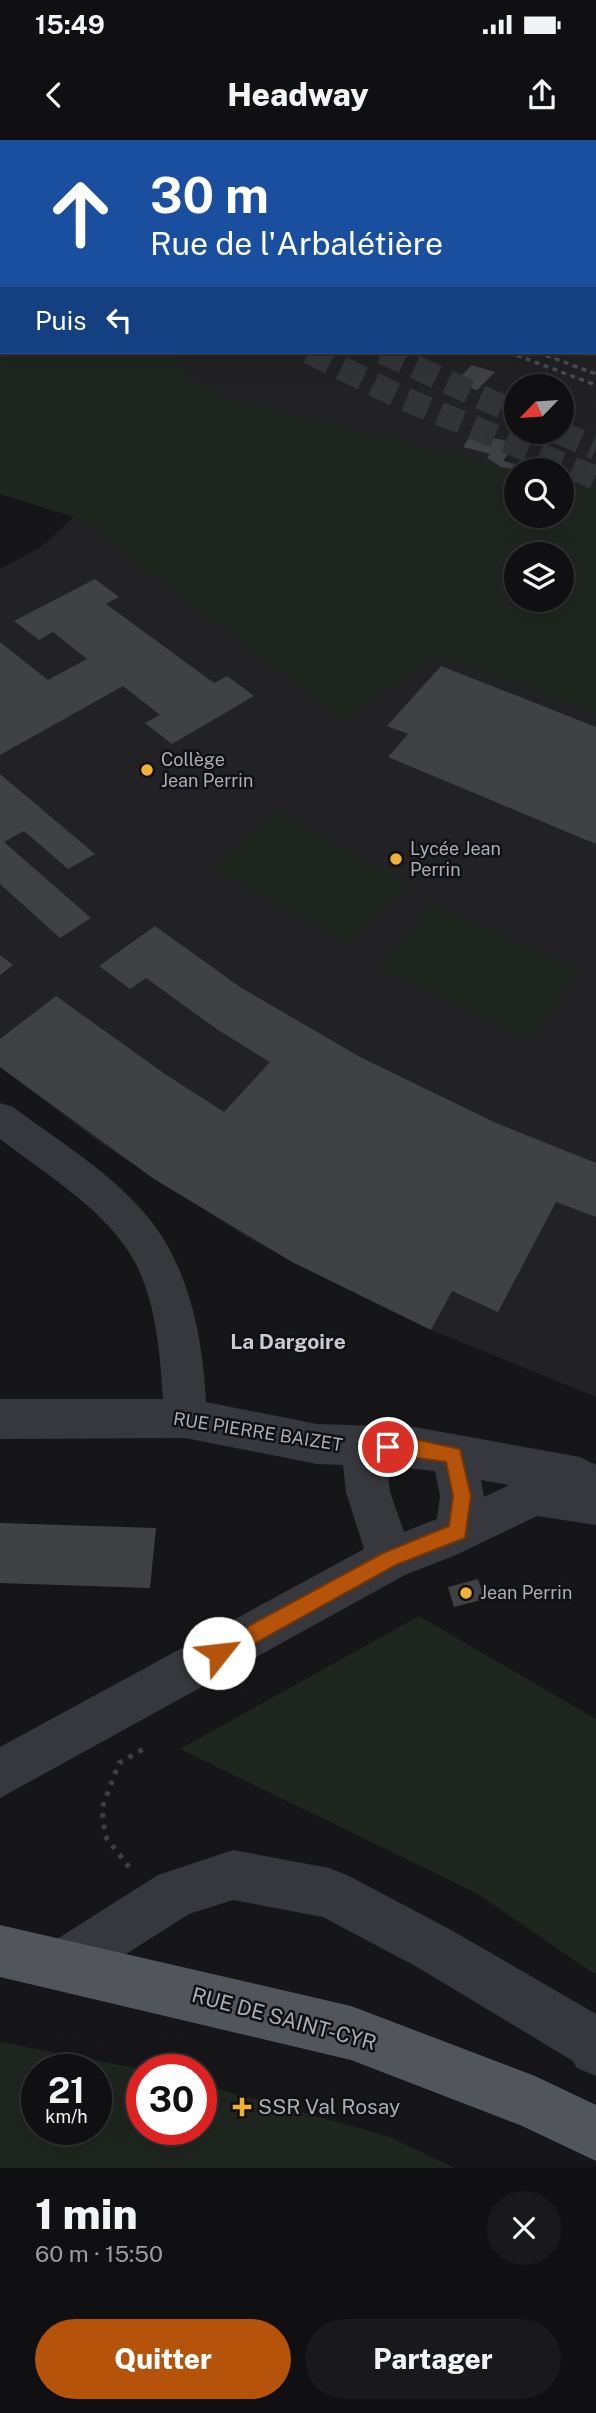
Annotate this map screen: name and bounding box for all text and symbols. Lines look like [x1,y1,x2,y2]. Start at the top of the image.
text: 15:49 [35,9,105,40]
icon: back [35,76,73,114]
text: Headway [227,76,369,113]
icon: share [523,76,561,114]
text: 30 m [150,166,269,224]
icon: ahead [35,168,126,259]
text: Rue de l'Arbalétière [150,225,443,262]
icon: left [100,301,138,339]
text: Puis [35,305,86,336]
north arrow [504,374,574,444]
map controls [504,374,574,612]
button: search [504,458,574,528]
button: layers [504,542,574,612]
place label: Collège Jean Perrin [161,749,253,791]
marker: Collège Jean Perrin [139,762,155,778]
place label: Lycée Jean Perrin [410,838,501,880]
marker: Lycée Jean Perrin [388,851,404,867]
district label: La Dargoire [230,1329,346,1354]
street label: RUE PIERRE BAIZET [172,1408,345,1455]
pin [358,1417,418,1477]
icon: arrive [369,1428,407,1466]
place label: Jean Perrin [480,1582,572,1603]
marker: Jean Perrin [458,1585,474,1601]
position arrow [182,1616,256,1690]
street label: RUE DE SAINT-CYR [189,1982,379,2055]
speed limit sign: 30 [126,2054,217,2145]
text: 21 [48,2070,85,2111]
place label: SSR Val Rosay [258,2094,400,2119]
marker: SSR Val Rosay [232,2097,252,2117]
text: km/h [45,2106,88,2127]
text: 1 min [35,2189,138,2238]
button: close [487,2191,561,2265]
text: 60 m · 15:50 [35,2240,163,2267]
button: Quitter [35,2319,291,2399]
button: Partager [305,2319,561,2399]

